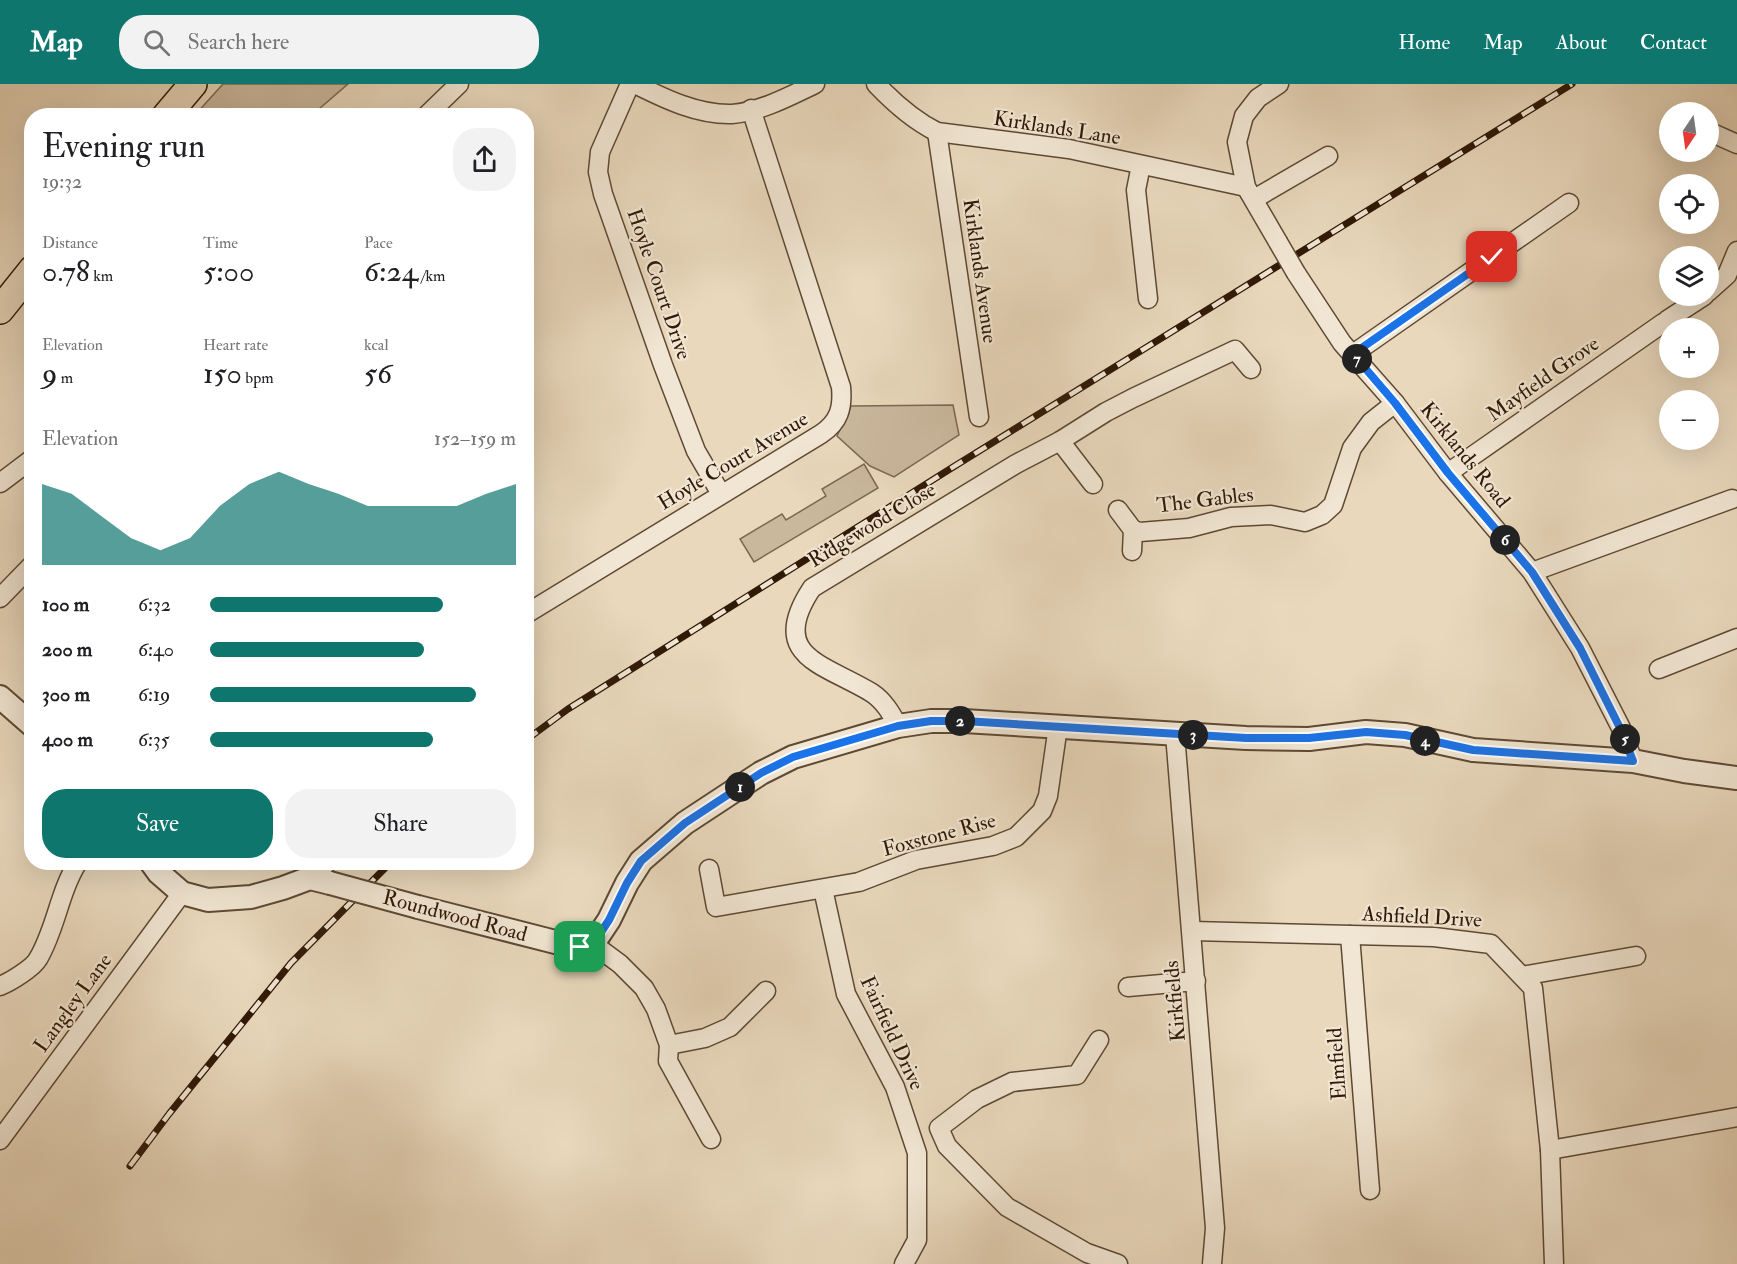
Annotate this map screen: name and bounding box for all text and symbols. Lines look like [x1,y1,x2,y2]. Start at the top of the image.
search box [119,15,539,69]
text: Map [30,25,83,60]
icon: search [140,26,173,59]
text: Search here [188,28,289,56]
text: Home [1398,29,1450,56]
text: Map [1483,29,1523,56]
text: About [1556,29,1607,56]
text: Contact [1640,29,1707,56]
north arrow [1659,102,1719,162]
map controls [1659,102,1719,450]
street label: Kirklands Lane [992,105,1123,151]
text: Evening run [42,126,205,167]
button: share [453,128,516,191]
text: 19:32 [42,169,82,194]
button: locate [1659,174,1719,234]
street label: Kirklands Avenue [956,197,1004,345]
street label: Hoyle Court Drive [621,205,698,363]
pin [1466,231,1517,282]
text: Distance [42,233,98,253]
text: Time [203,233,238,253]
text: Pace [364,233,393,253]
icon: check [1475,240,1508,273]
button: layers [1659,246,1719,306]
text: 0.78 [42,253,90,290]
text: 5:00 [203,253,254,290]
text: 6:24 [364,253,418,290]
text: km [90,266,113,286]
text: /km [418,266,445,286]
button: + [1659,318,1719,378]
street label: Mayfield Grove [1482,330,1605,428]
text: Elevation [42,335,103,355]
text: Heart rate [203,335,268,355]
text: kcal [364,335,389,355]
pin: 7 [1342,344,1372,374]
text: 7 [1353,349,1361,369]
text: 9 [42,355,57,392]
text: 150 [203,355,242,392]
text: 56 [364,355,392,392]
text: m [57,368,73,388]
text: bpm [242,368,274,388]
button: − [1659,390,1719,450]
street label: Kirklands Road [1414,396,1516,514]
street label: Hoyle Court Avenue [653,405,813,517]
text: Elevation [42,426,118,451]
text: 152–159 m [434,426,516,451]
street label: Ridgewood Close [803,476,941,574]
street label: The Gables [1155,481,1255,519]
pin: 6 [1490,525,1520,555]
text: 6 [1501,530,1509,550]
text: 100 m [42,592,89,617]
text: 6:32 [138,592,171,617]
text: 200 m [42,637,92,662]
text: 6:40 [138,637,174,662]
text: 300 m [42,682,90,707]
text: 6:19 [138,682,170,707]
pin: 2 [945,706,975,736]
text: 2 [956,711,964,731]
pin: 3 [1178,720,1208,750]
pin: 5 [1610,724,1640,754]
text: 3 [1190,725,1196,745]
pin: 4 [1410,726,1440,756]
text: 400 m [42,727,93,752]
text: 6:35 [138,727,170,752]
text: 5 [1621,729,1629,749]
text: 4 [1421,731,1429,751]
pin: 1 [725,772,755,802]
text: 1 [737,777,743,797]
button: Save [42,789,273,858]
button: Share [285,789,516,858]
street label: Foxstone Rise [879,807,999,863]
street label: Roundwood Road [380,884,531,948]
street label: Ashfield Drive [1360,900,1483,934]
pin [554,921,605,972]
icon: arrive [563,930,596,963]
street label: Langley Lane [28,948,118,1058]
street label: Kirkfields [1158,959,1192,1043]
street label: Fairfield Drive [854,972,930,1095]
street label: Elmfield [1321,1026,1353,1101]

